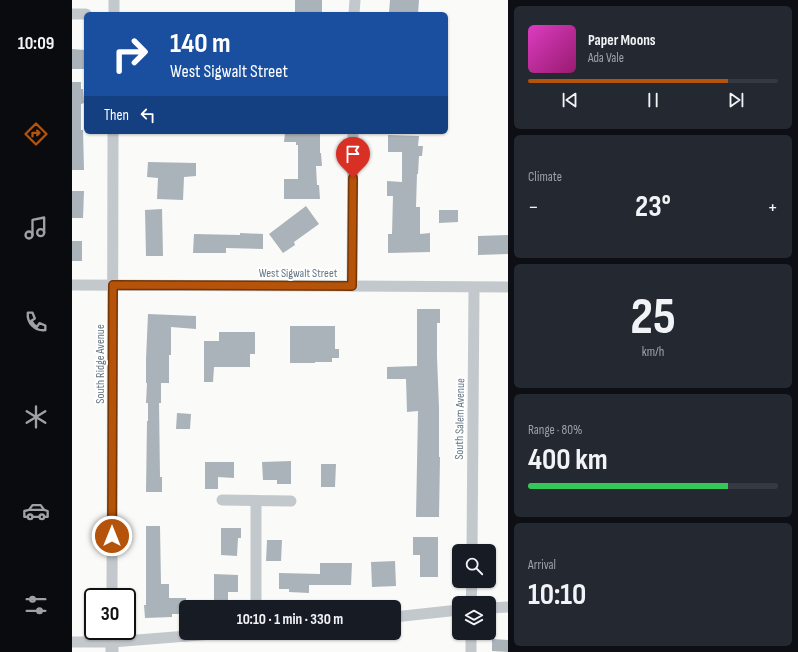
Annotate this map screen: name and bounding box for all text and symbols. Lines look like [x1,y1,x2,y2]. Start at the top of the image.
text: 140 m [170,27,231,60]
icon: right [104,28,156,80]
text: Paper Moons [588,31,656,50]
text: 10:09 [18,33,54,54]
text: Ada Vale [588,50,624,66]
text: West Sigwalt Street [170,61,288,82]
icon: previous [559,89,581,111]
icon: pause [642,89,664,111]
icon: next [725,89,747,111]
icon: left [137,104,159,126]
text: Then [104,106,129,125]
icon: directions [22,120,50,148]
pin [336,137,370,178]
icon: arrive [342,143,364,165]
text: Climate [528,169,562,185]
text: 23° [635,189,671,225]
text: − [528,194,539,221]
text: + [767,194,778,221]
icon: music [22,214,50,242]
street label: West Sigwalt Street [259,266,338,281]
text: 25 [630,286,676,349]
icon: phone [22,308,50,336]
street label: South Ridge Avenue [93,324,108,404]
text: km/h [642,344,664,360]
street label: South Salem Avenue [452,378,468,460]
icon: climate [22,403,50,431]
text: Range · 80% [528,422,582,438]
text: 400 km [528,442,608,478]
icon: car [22,497,50,525]
position arrow [91,515,133,557]
map controls [452,544,496,640]
button: search [452,544,496,588]
text: Arrival [528,557,556,573]
text: 10:10 [528,577,586,613]
speed limit sign: 30 [84,588,136,640]
icon: filters [22,591,50,619]
button: layers [452,596,496,640]
text: 10:10 · 1 min · 330 m [237,610,343,629]

